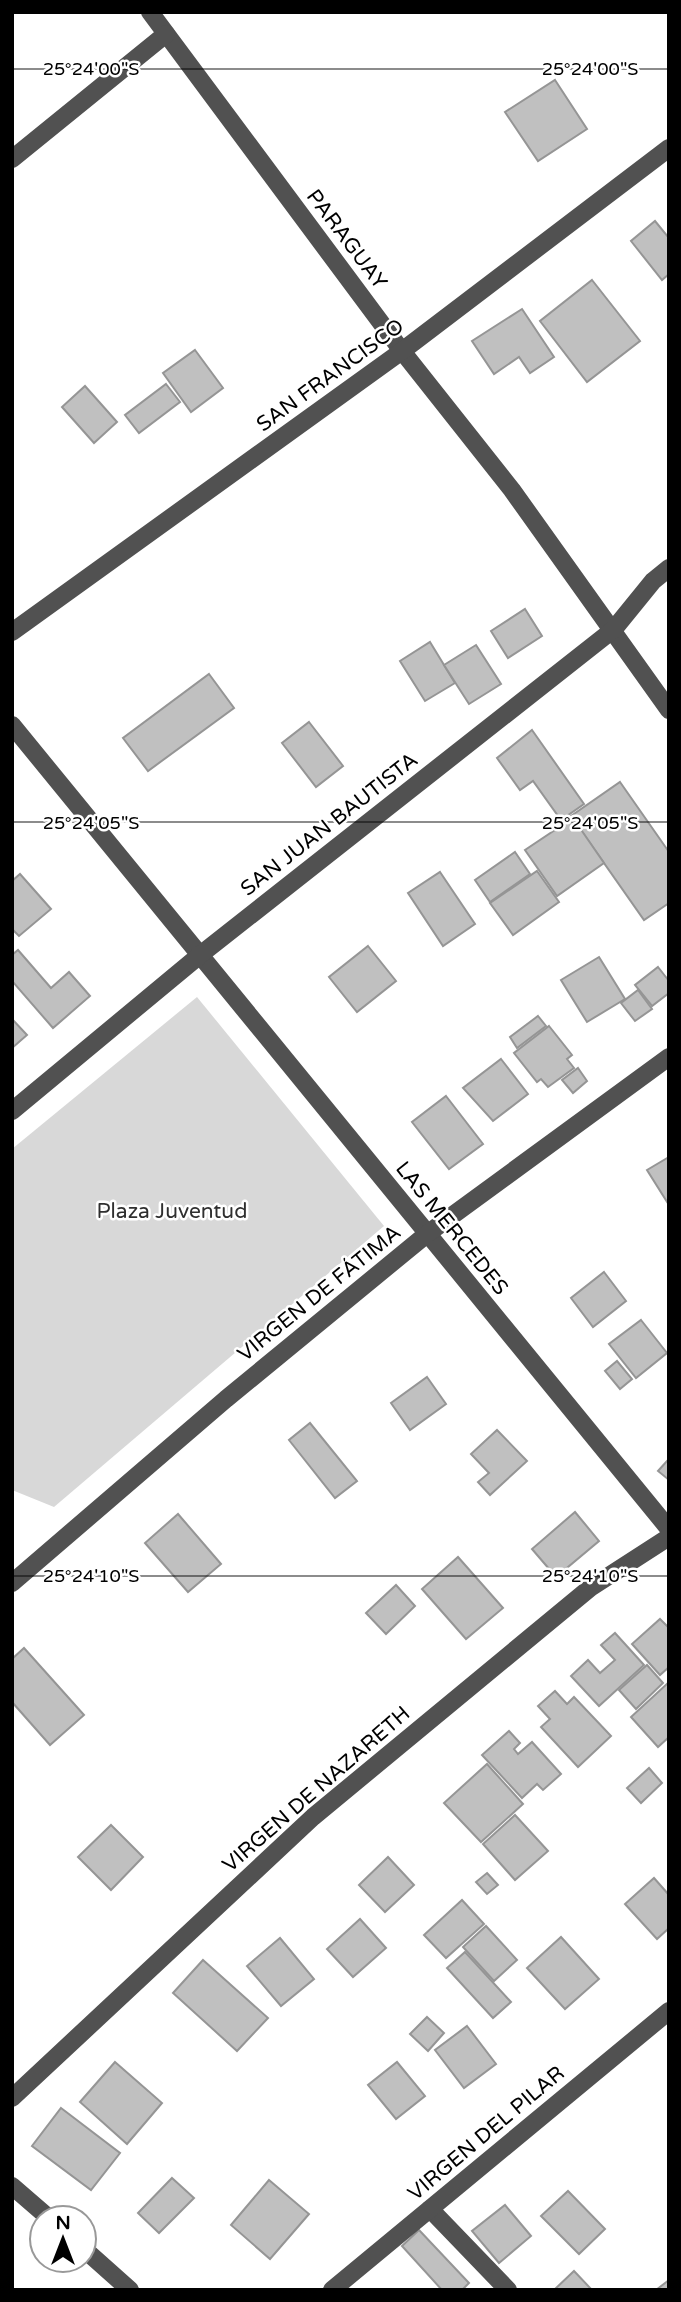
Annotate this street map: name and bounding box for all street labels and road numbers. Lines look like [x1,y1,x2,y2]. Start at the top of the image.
street label: PARAGUAY [301,184,392,294]
street label: SAN FRANCISCO [252,314,409,437]
street label: SAN JUAN BAUTISTA [236,747,423,901]
street label: LAS MERCEDES [390,1157,513,1300]
street label: VIRGEN DE FÁTIMA [233,1220,406,1367]
street label: VIRGEN DE NAZARETH [217,1701,415,1878]
street label: VIRGEN DEL PILAR [403,2061,570,2206]

